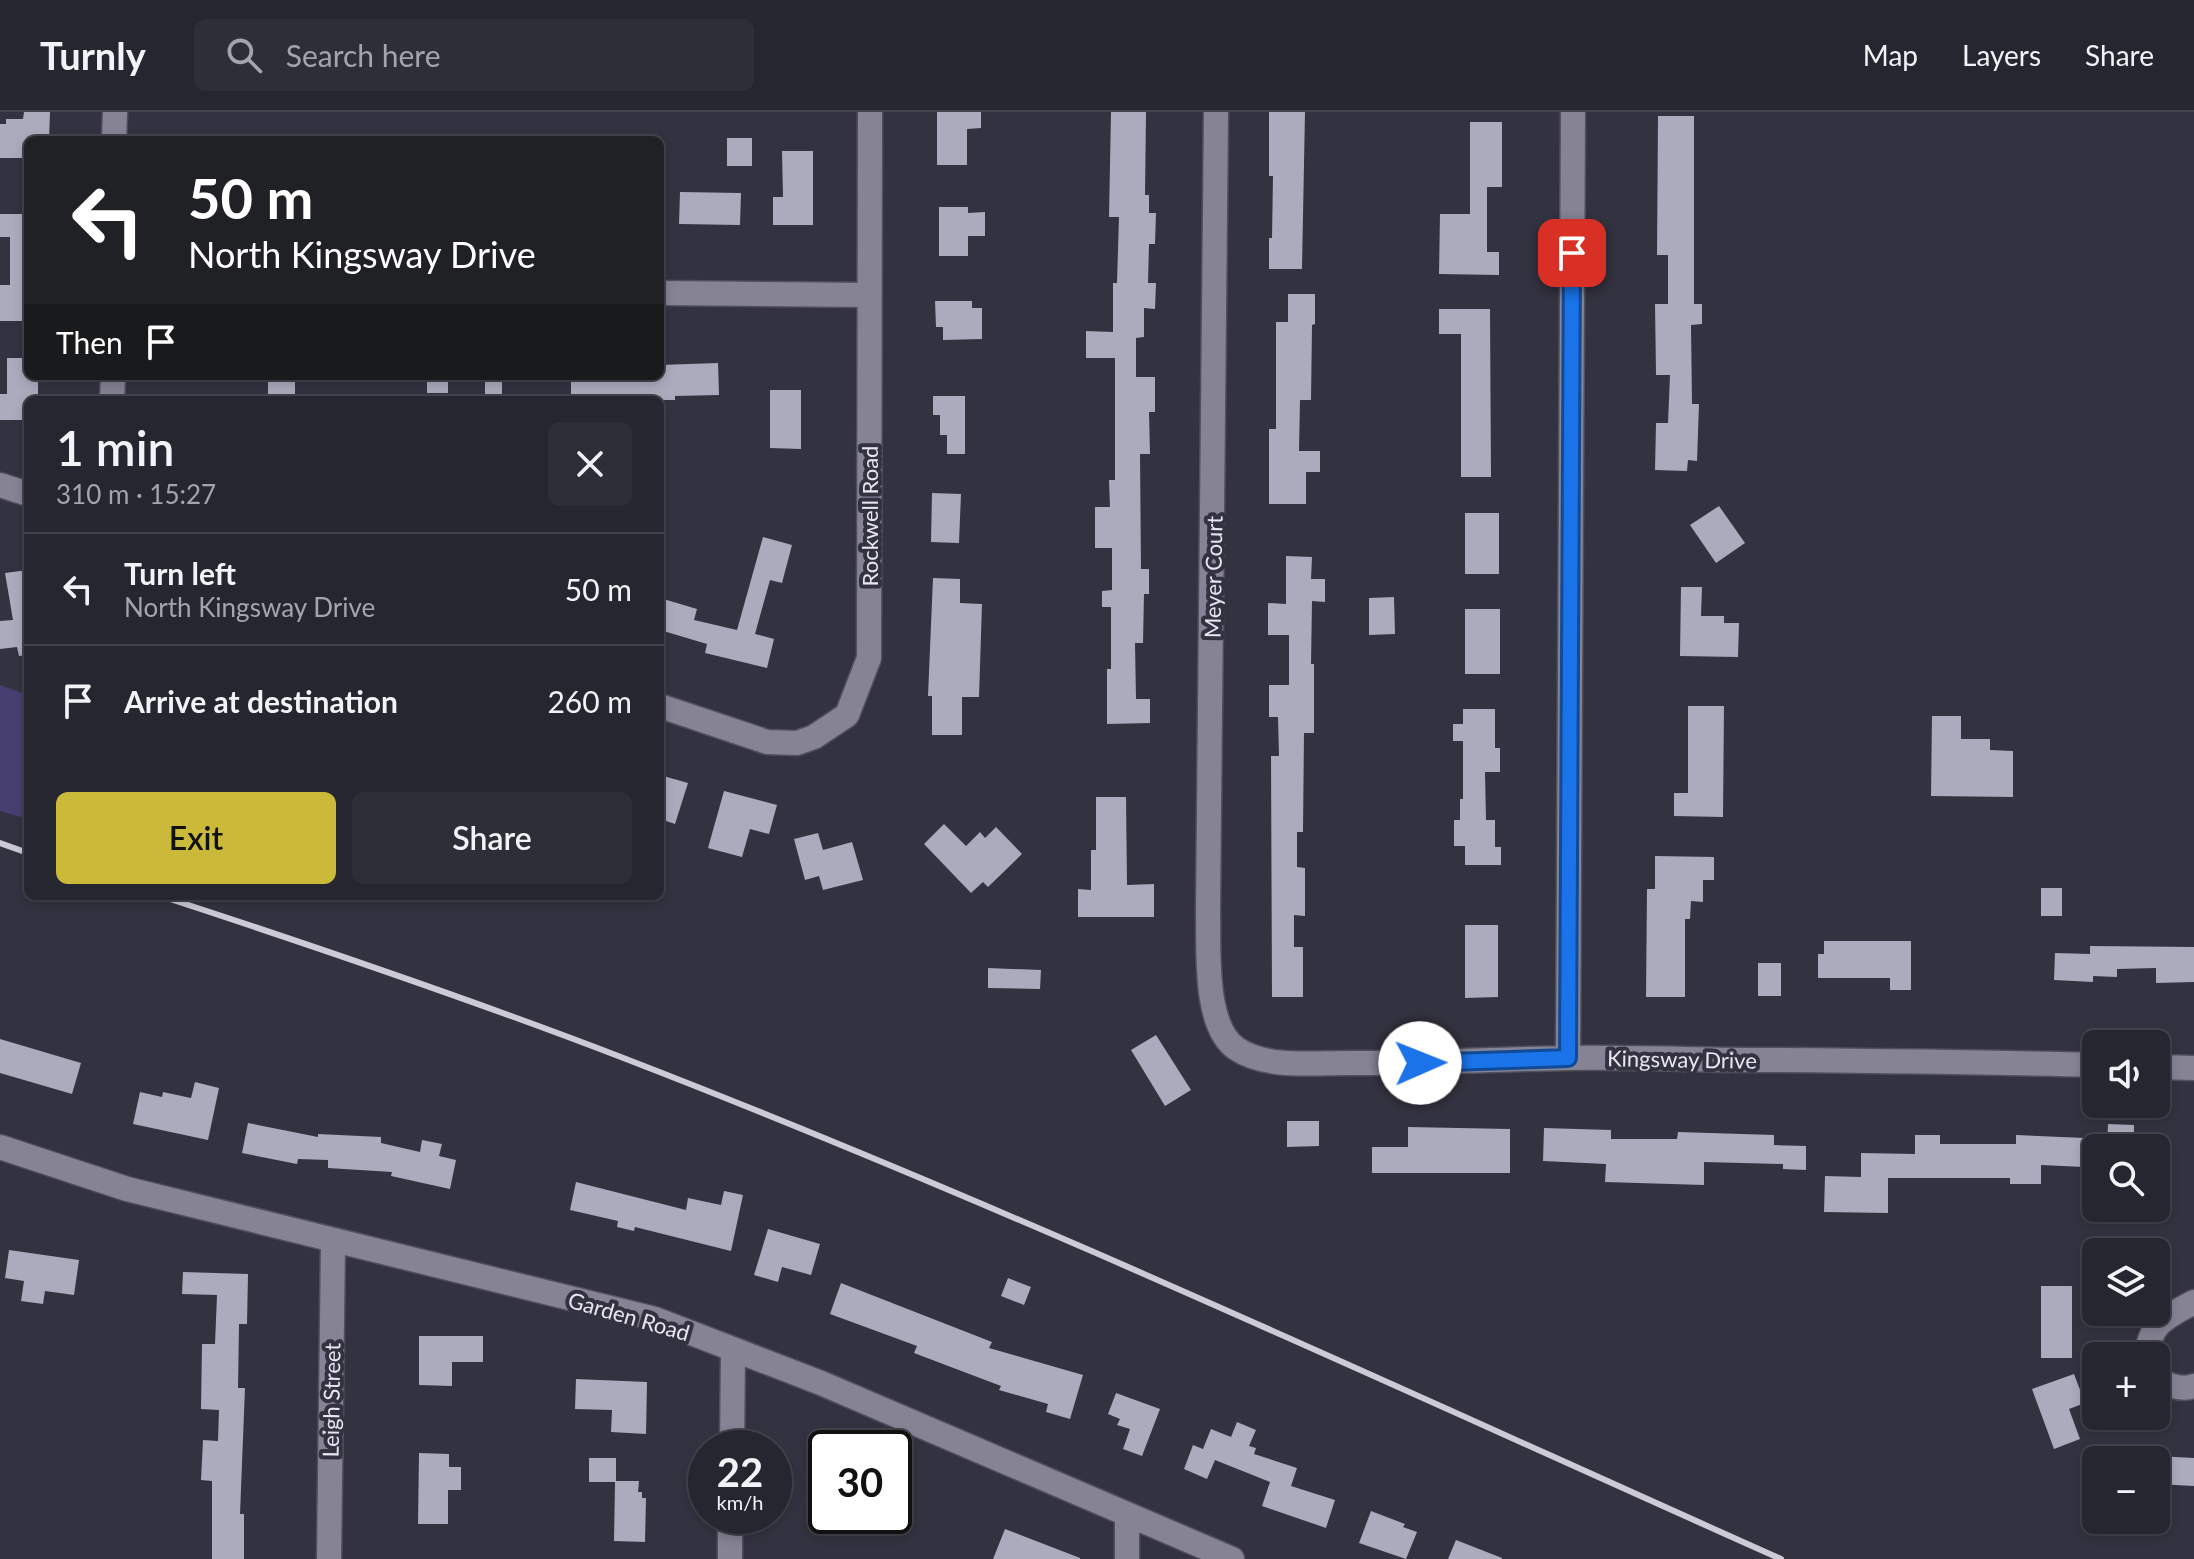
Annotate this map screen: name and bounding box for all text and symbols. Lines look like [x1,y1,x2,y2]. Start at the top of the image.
search box [194,19,754,91]
text: Turnly [40,32,146,78]
icon: search [222,33,266,77]
text: Search here [286,37,441,73]
text: Map [1863,38,1918,72]
text: Layers [1962,38,2041,72]
text: Share [2085,38,2154,72]
text: 50 m [188,164,313,231]
icon: left [56,168,160,272]
pin [1538,219,1606,287]
icon: arrive [1550,231,1594,275]
text: North Kingsway Drive [188,232,536,276]
icon: arrive [139,320,183,364]
text: Then [56,324,123,360]
text: 1 min [56,419,174,476]
button: close [548,422,632,506]
street label: Rockwell Road [856,446,883,586]
text: 310 m · 15:27 [56,478,216,510]
street label: Meyer Court [1198,515,1228,638]
text: Turn left [124,555,236,591]
icon: left [56,567,100,611]
text: 50 m [565,571,632,607]
text: North Kingsway Drive [124,591,375,623]
icon: arrive [56,679,100,723]
text: Arrive at destination [124,683,398,719]
text: 260 m [547,683,632,719]
button: Exit [56,792,336,884]
button: Share [352,792,632,884]
position arrow [1378,1021,1462,1105]
map controls [2082,1030,2170,1534]
button: sound [2082,1030,2170,1118]
street label: Kingsway Drive [1607,1044,1757,1074]
button: search [2082,1134,2170,1222]
button: layers [2082,1238,2170,1326]
street label: Garden Road [565,1286,693,1346]
street label: Leigh Street [317,1342,346,1458]
button: + [2082,1342,2170,1430]
speed limit sign: 30 [808,1430,912,1534]
button: − [2082,1446,2170,1534]
text: 22 [717,1448,763,1496]
text: km/h [717,1490,763,1514]

